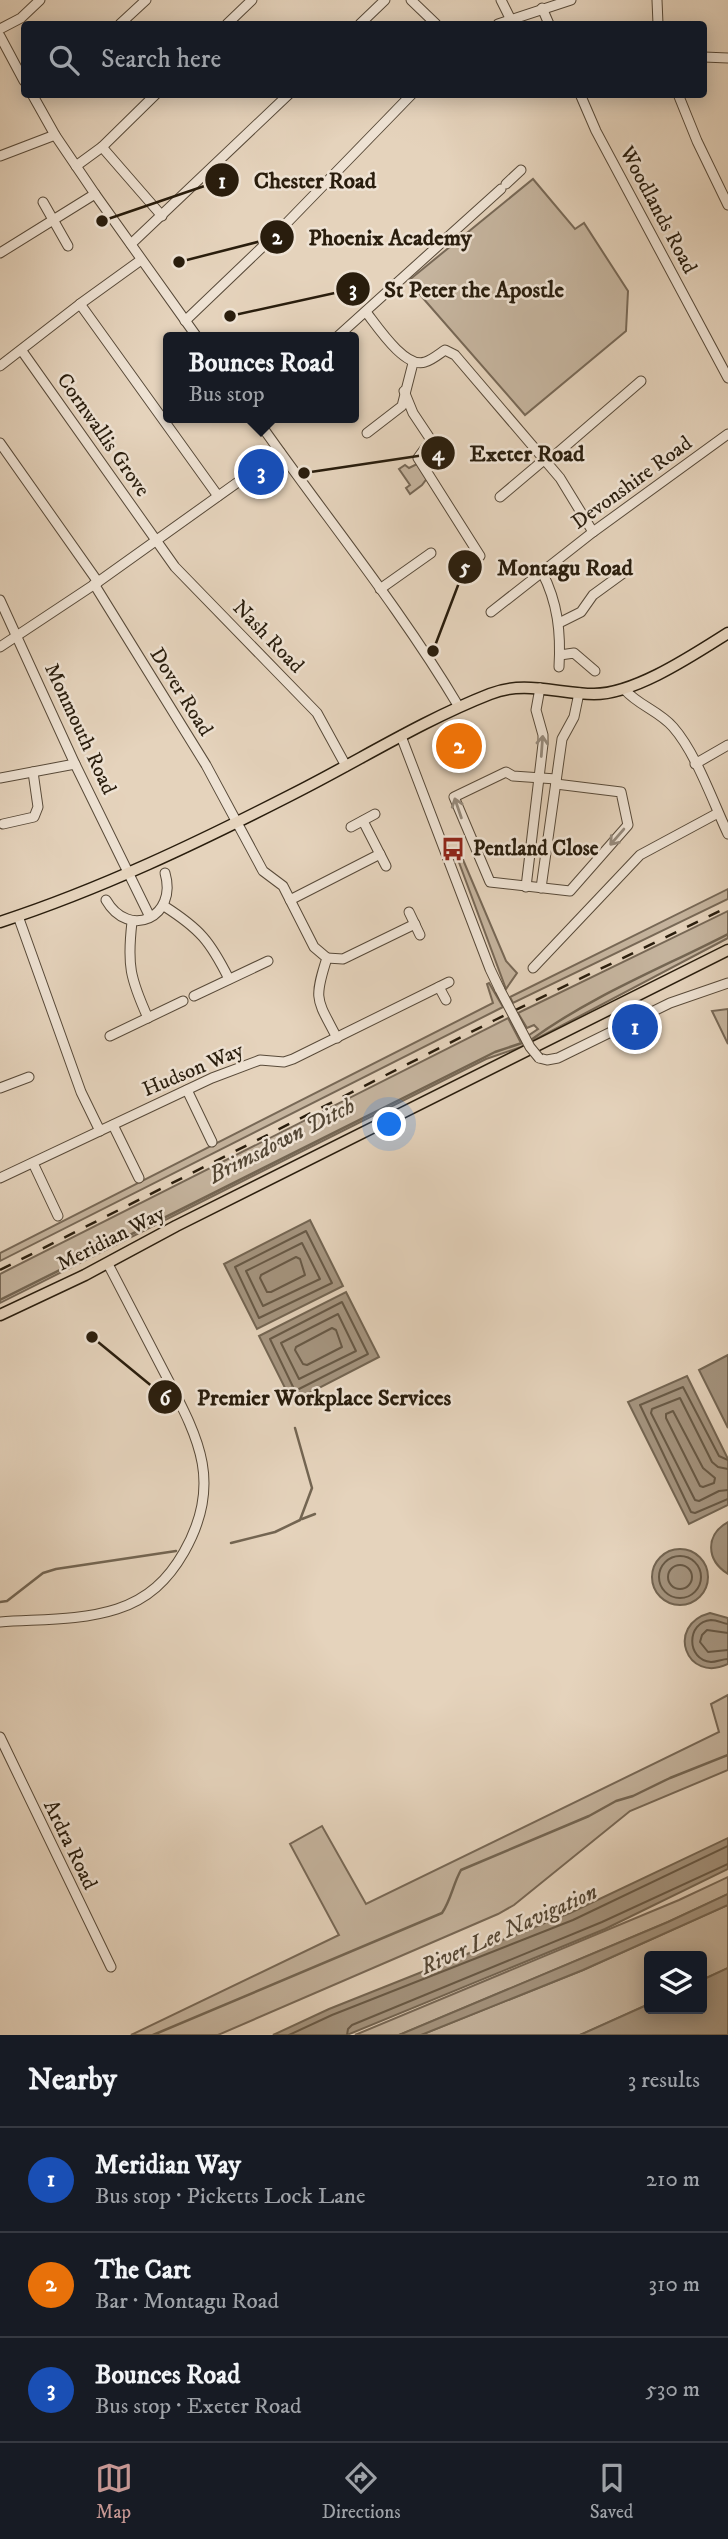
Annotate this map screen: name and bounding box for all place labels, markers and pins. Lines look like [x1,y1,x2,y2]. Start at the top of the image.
callout: Chester Road [205,158,390,202]
callout: Phoenix Academy [259,215,486,259]
callout: St Peter the Apostle [335,267,578,311]
callout: Exeter Road [420,431,598,475]
pin: 3 [238,446,284,498]
callout: Montagu Road [448,545,647,589]
pin: 2 [436,720,482,772]
bus stop icon: Pentland Close [439,835,467,863]
place label: Pentland Close [473,836,599,862]
pin: 1 [612,1001,658,1053]
callout: Premier Workplace Services [148,1375,465,1419]

